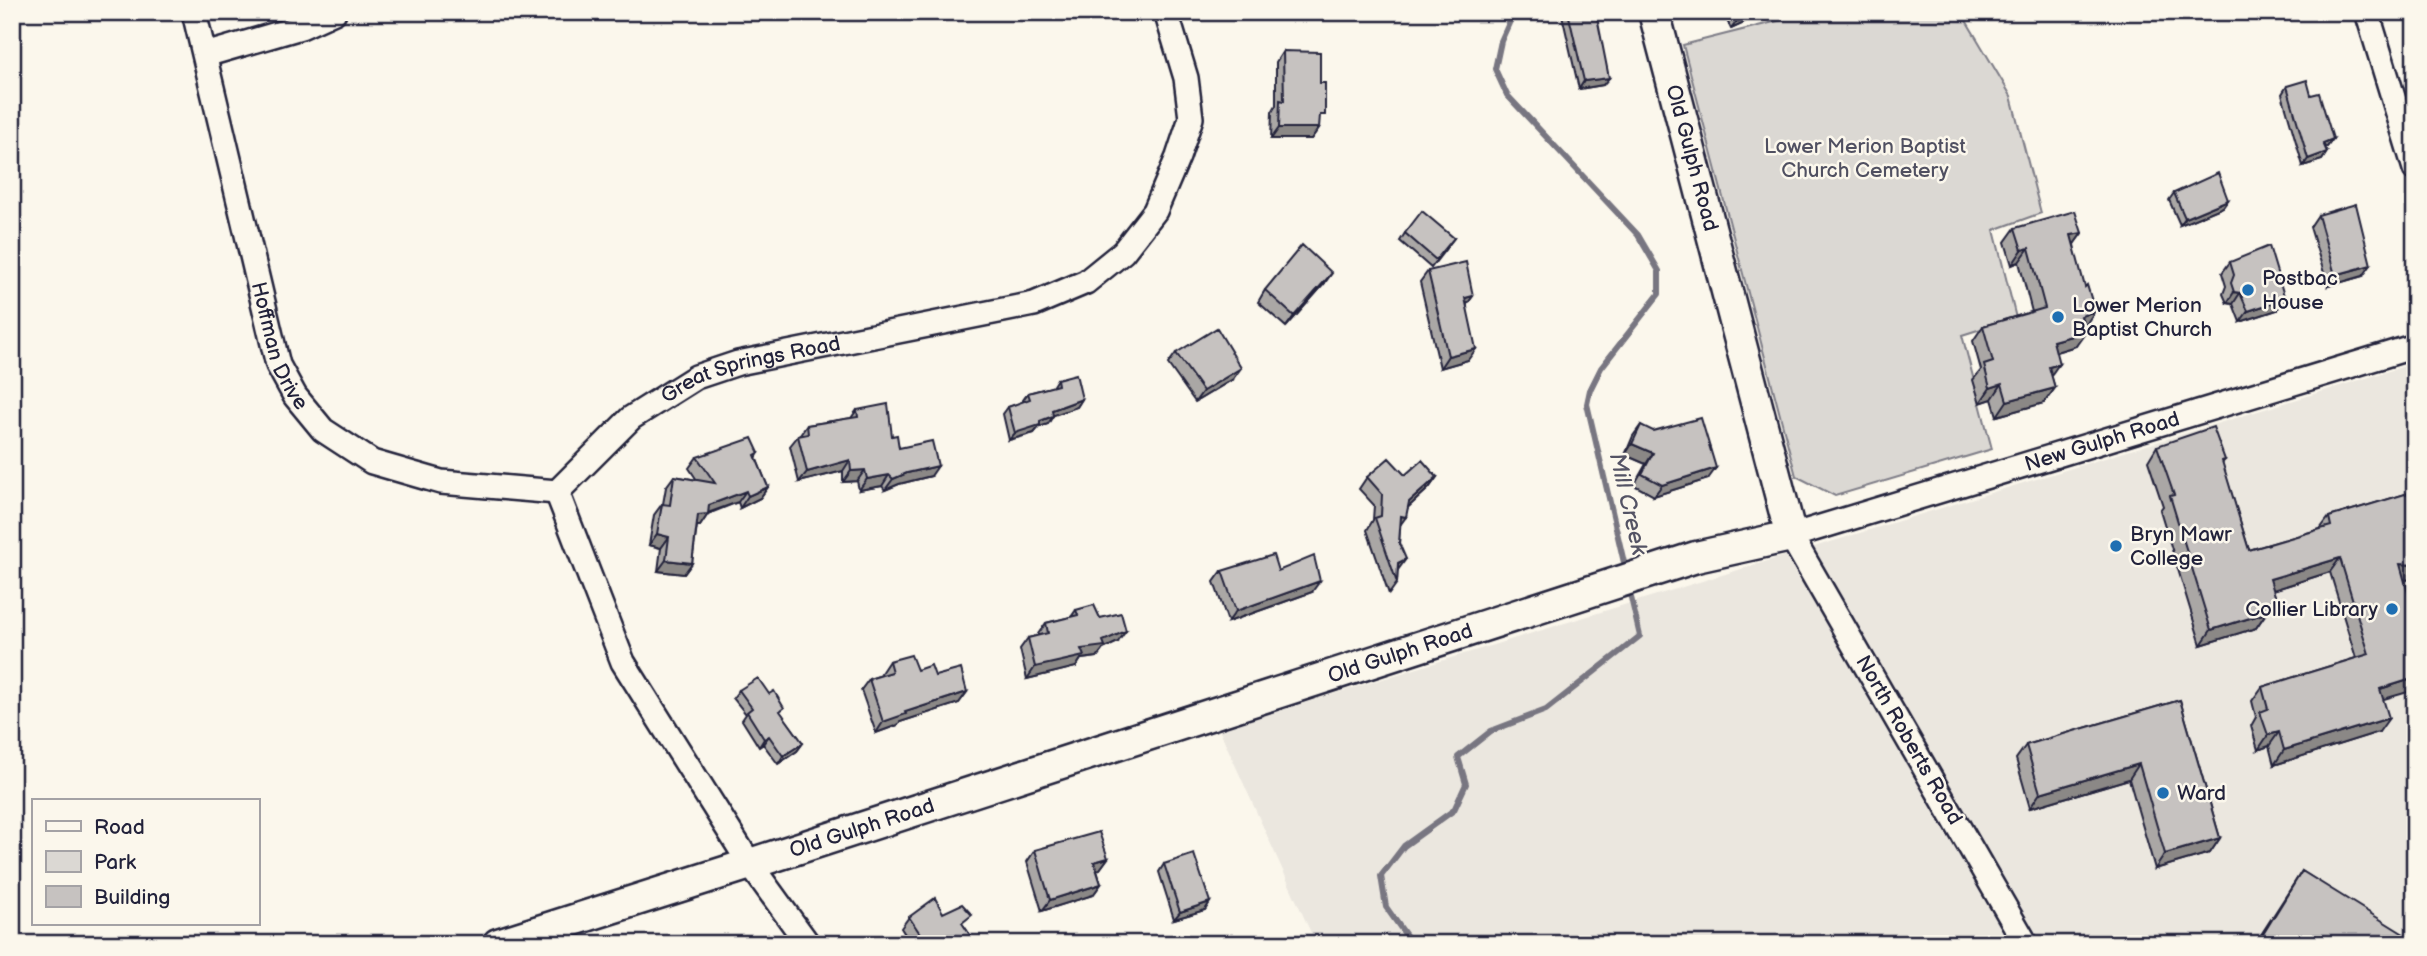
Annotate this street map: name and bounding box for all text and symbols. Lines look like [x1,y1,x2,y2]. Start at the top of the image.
street label: Old Gulph Road [1660,82,1724,234]
park label: Lower Merion Baptist Church Cemetery [1764,134,1966,183]
place label: Postbac House [2262,266,2338,315]
street label: Hoffman Drive [246,279,314,415]
marker: Postbac House [2240,282,2256,298]
place label: Lower Merion Baptist Church [2072,293,2212,342]
marker: Lower Merion Baptist Church [2050,309,2066,325]
street label: Great Springs Road [656,330,842,408]
street label: New Gulph Road [2022,406,2182,477]
water label: Mill Creek [1603,450,1654,559]
place label: Bryn Mawr College [2130,522,2232,571]
marker: Bryn Mawr College [2108,538,2124,554]
place label: Collier Library [2245,597,2379,622]
marker: Collier Library [2384,601,2400,617]
street label: Old Gulph Road [1325,618,1476,688]
street label: North Roberts Road [1850,651,1968,829]
place label: Ward [2177,781,2226,806]
marker: Ward [2155,785,2171,801]
street label: Old Gulph Road [786,793,937,863]
legend [32,799,259,925]
text: Road [94,815,145,840]
text: Park [94,850,137,875]
text: Building [94,885,170,910]

